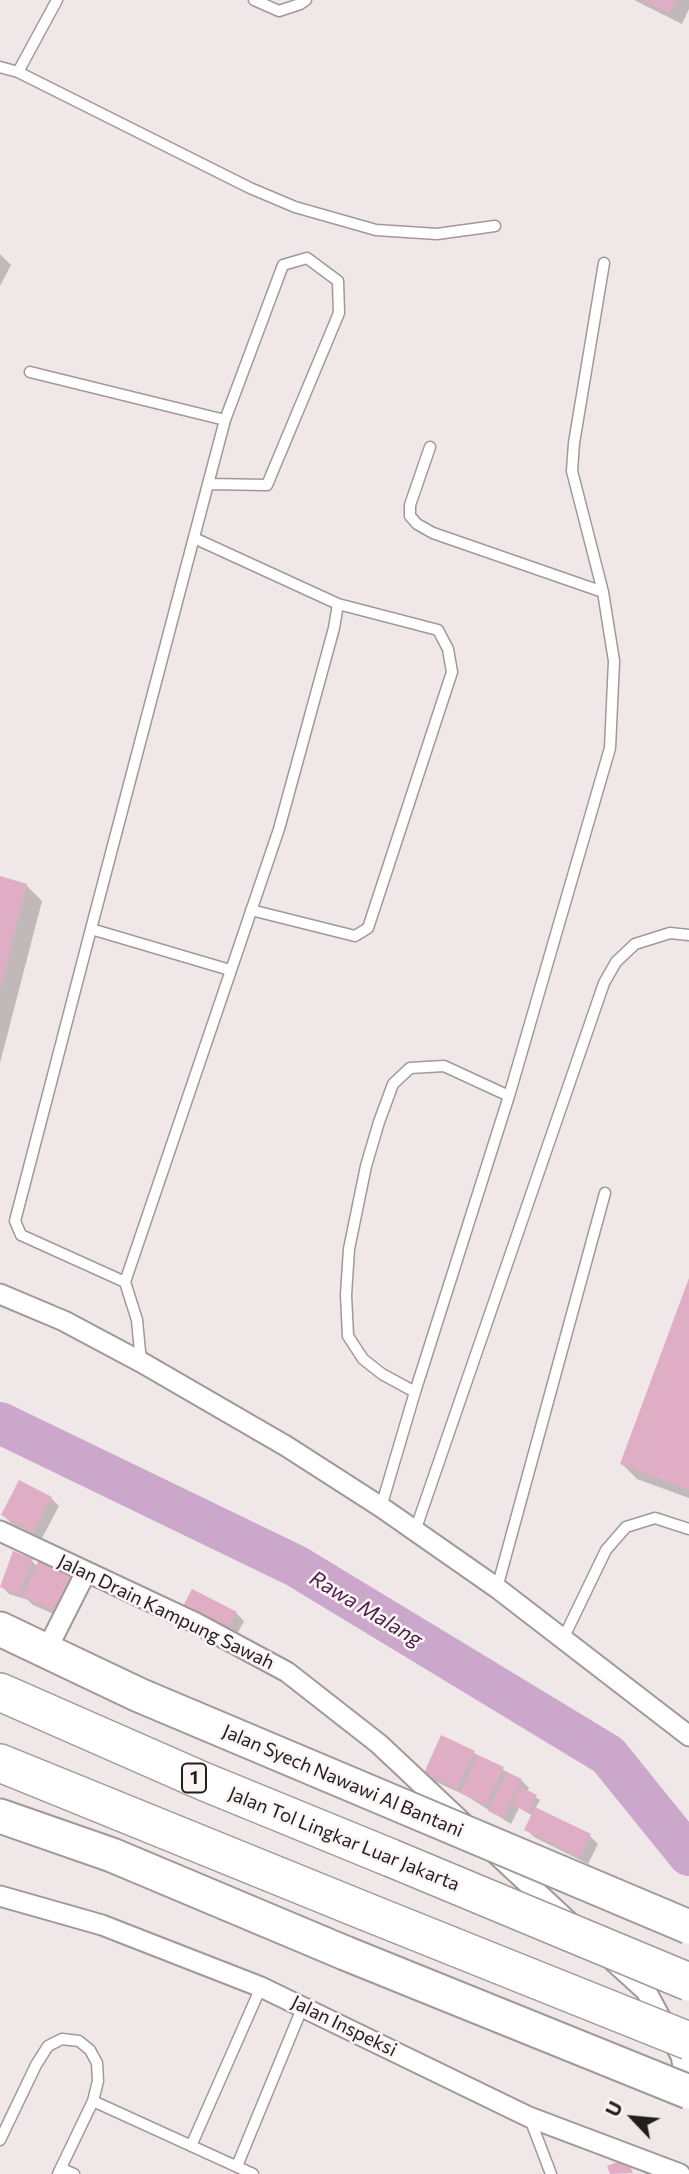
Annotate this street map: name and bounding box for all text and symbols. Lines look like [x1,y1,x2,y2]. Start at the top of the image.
street label: Jalan Drain Kampung Sawah [54,1550,278,1674]
water label: Rawa Malang [305,1566,427,1652]
street label: Jalan Syech Nawawi Al Bantani [219,1720,467,1842]
road number: 1 [182,1764,206,1792]
street label: Jalan Tol Lingkar Luar Jakarta [225,1782,463,1896]
street label: Jalan Inspeksi [287,1991,401,2061]
north arrow [598,2083,668,2153]
text: U [600,2097,627,2120]

